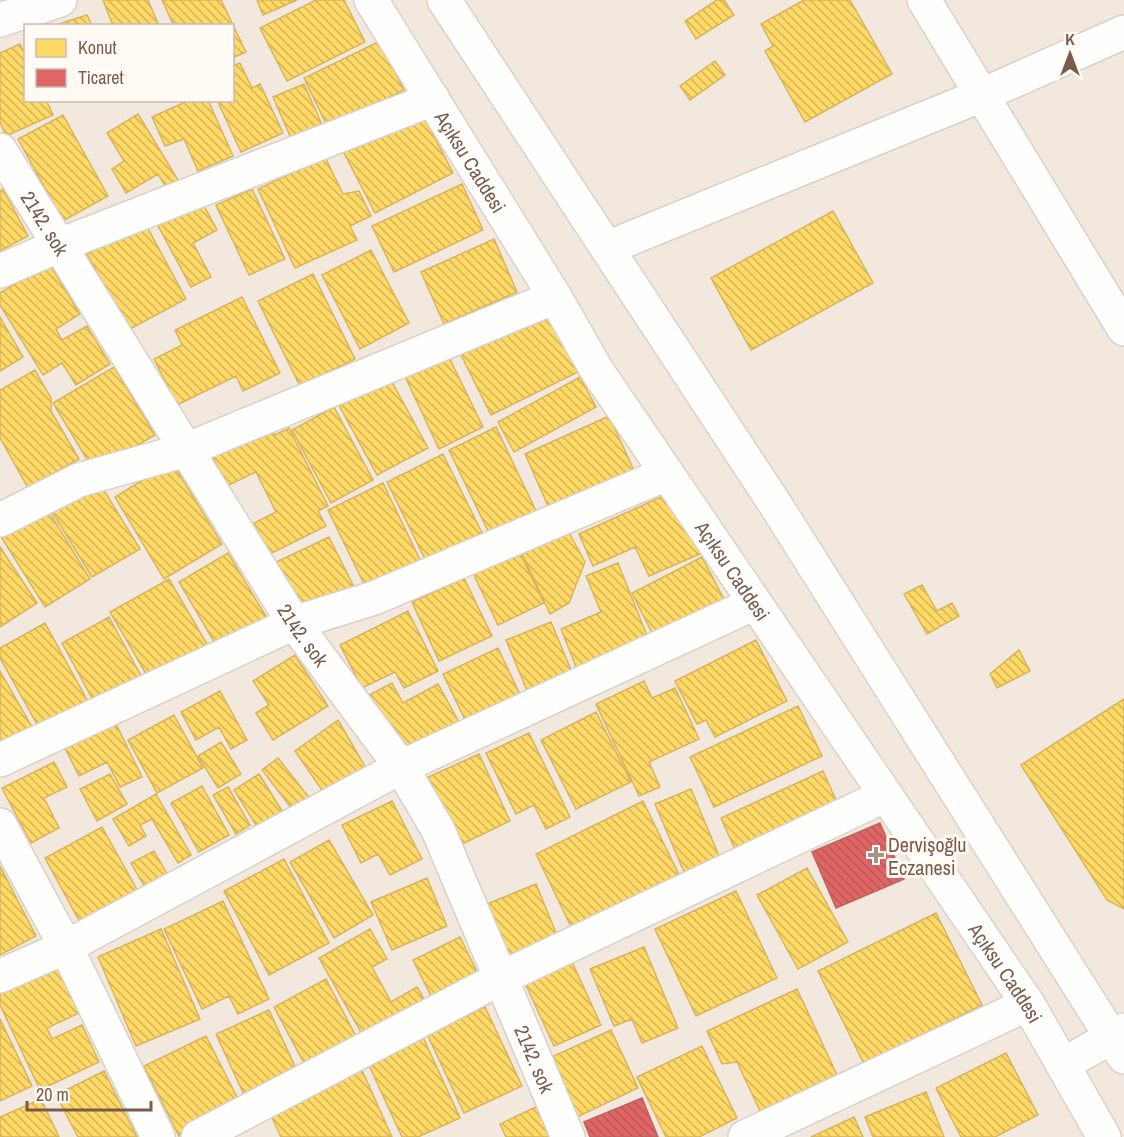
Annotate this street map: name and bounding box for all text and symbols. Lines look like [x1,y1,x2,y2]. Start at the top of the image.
legend [24,24,234,102]
north arrow [1040,24,1100,84]
text: K [1065,28,1075,50]
text: Konut [78,35,117,60]
text: Ticaret [78,65,124,90]
street label: Açıksu Caddesi [429,105,513,217]
street label: 2142. sok [15,186,76,261]
street label: Açıksu Caddesi [689,515,777,626]
street label: 2142. sok [272,598,336,672]
place label: Dervişoğlu Eczanesi [888,831,966,881]
marker: Dervişoğlu Eczanesi [869,848,883,862]
street label: Açıksu Caddesi [962,916,1049,1027]
street label: 2142. sok [509,1021,562,1098]
scale bar [27,1074,152,1112]
text: 20 m [36,1082,69,1107]

